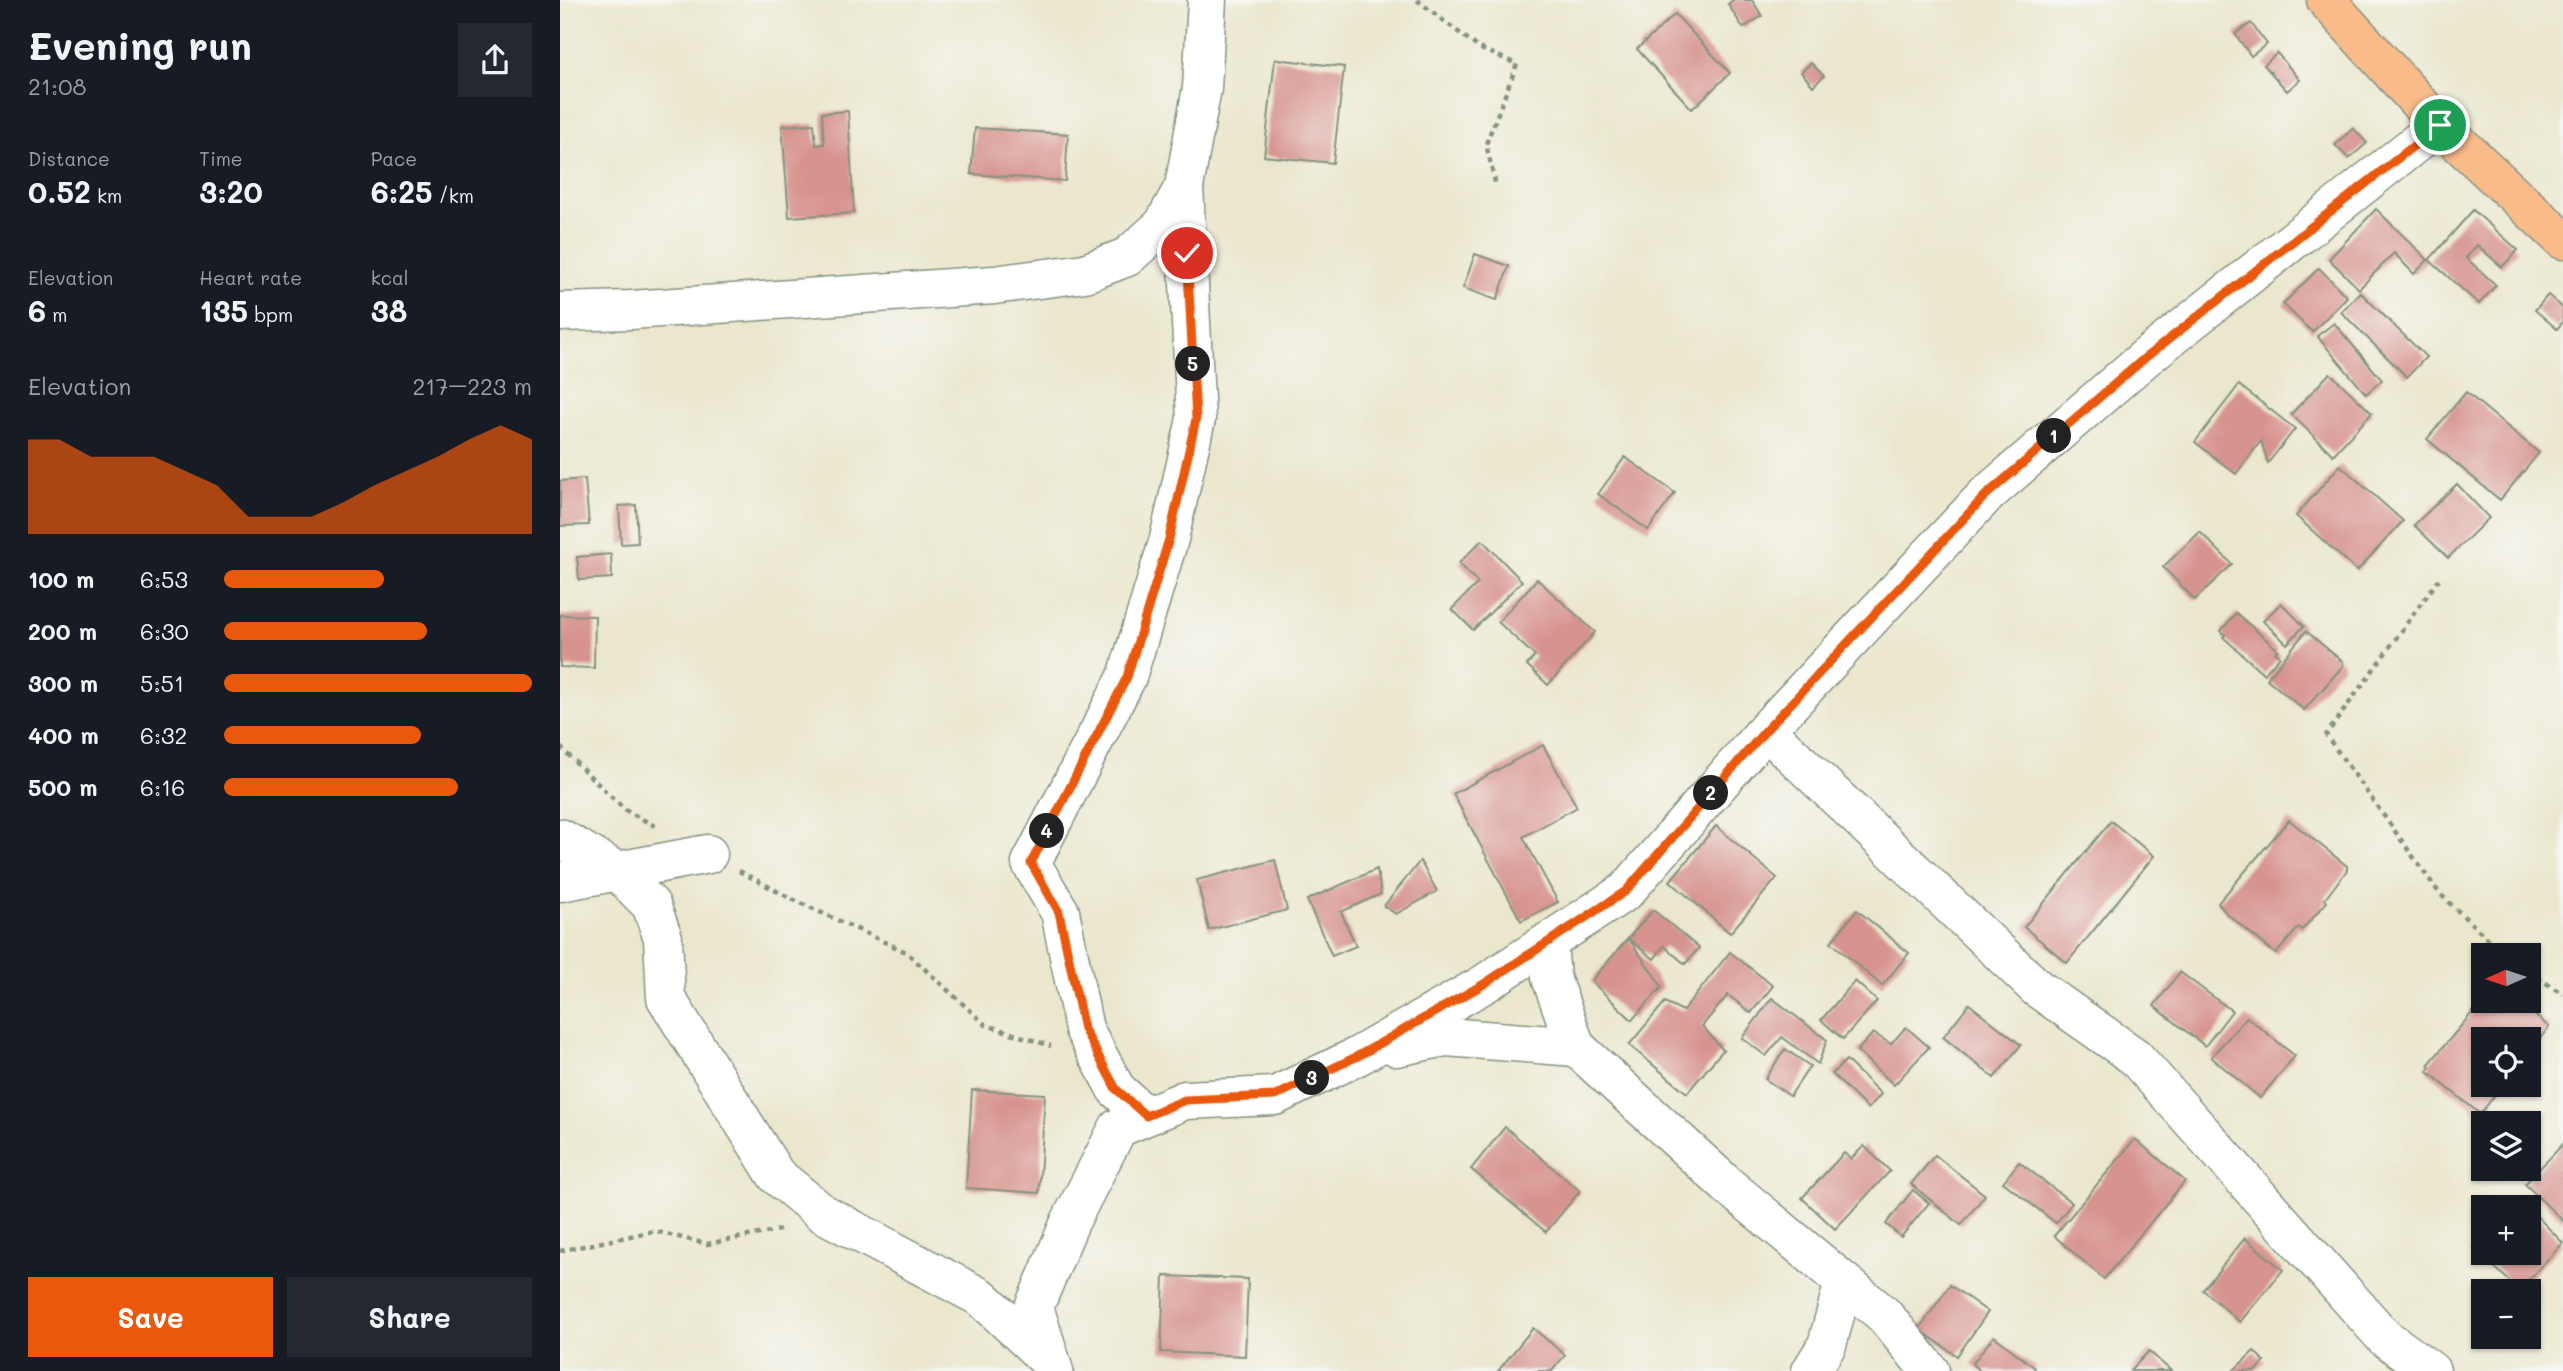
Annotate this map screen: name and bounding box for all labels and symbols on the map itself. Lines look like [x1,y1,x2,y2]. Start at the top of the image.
pin [2410,95,2470,155]
pin [1157,223,1217,283]
pin: 5 [1176,346,1210,382]
pin: 1 [2036,418,2072,453]
pin: 2 [1694,776,1728,810]
pin: 4 [1030,814,1064,848]
north arrow [2471,943,2541,1013]
pin: 3 [1294,1060,1330,1096]

